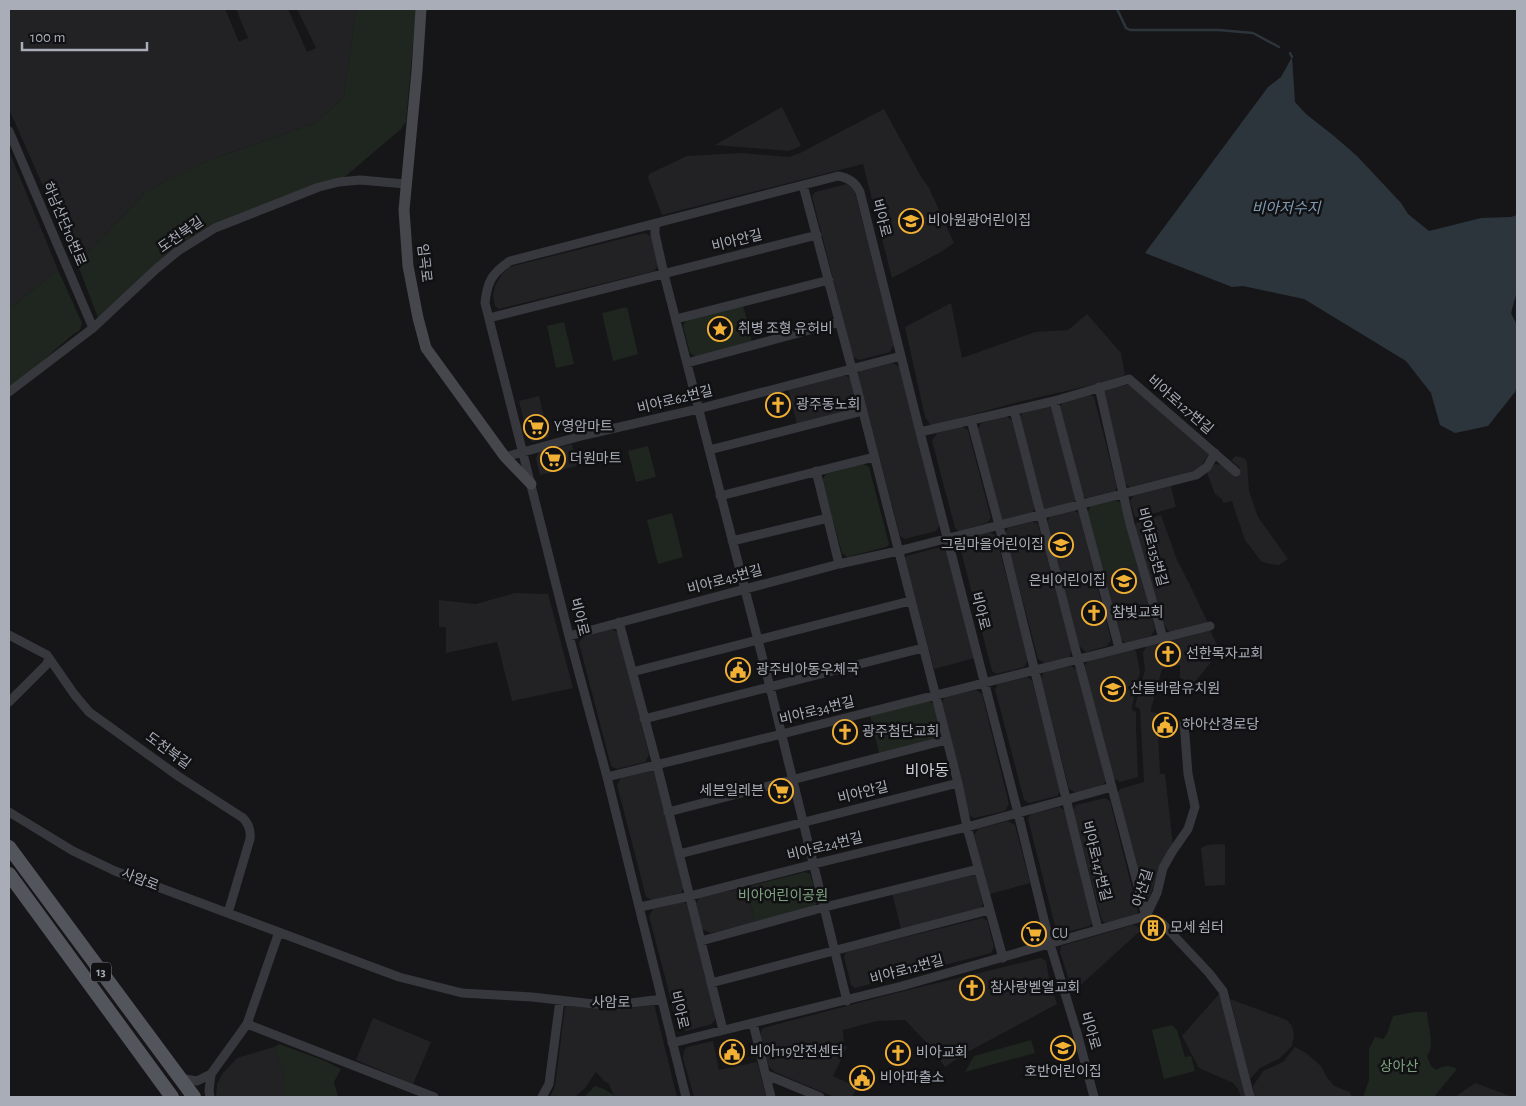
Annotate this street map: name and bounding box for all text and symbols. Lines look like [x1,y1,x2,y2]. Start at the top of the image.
scale bar [22,20,148,52]
text: 100 m [30,30,65,45]
street label: 하남산단10번로 [40,180,89,268]
street label: 비아로 [870,197,893,239]
water label: 비아저수지 [1251,200,1322,216]
school or university icon: 비아원광어린이집 [898,208,924,234]
street label: 도천북길 [155,213,206,256]
place label: 비아원광어린이집 [928,213,1031,228]
street label: 비아안길 [710,227,764,254]
street label: 임곡로 [415,243,434,283]
place icon: 취병 조형 유허비 [707,316,733,342]
place label: 취병 조형 유허비 [738,320,833,336]
street label: 비아로127번길 [1145,372,1216,437]
street label: 비아로62번길 [636,383,714,416]
church icon: 광주동노회 [765,392,791,418]
place label: 광주동노회 [796,397,860,412]
supermarket icon: Y영암마트 [523,414,549,440]
place label: Y영암마트 [554,419,613,434]
supermarket icon: 더원마트 [540,446,566,472]
place label: 더원마트 [570,451,622,466]
street label: 비아로135번길 [1135,506,1170,588]
school or university icon: 그림마을어린이집 [1048,532,1074,558]
place label: 그림마을어린이집 [941,537,1044,552]
street label: 비아로45번길 [686,562,764,597]
school or university icon: 은비어린이집 [1111,568,1137,594]
place label: 은비어린이집 [1029,573,1106,588]
street label: 비아로 [969,590,992,632]
street label: 비아로 [568,596,591,638]
church icon: 참빛교회 [1081,600,1107,626]
place label: 참빛교회 [1112,605,1164,620]
church icon: 선한목자교회 [1155,641,1181,667]
place label: 선한목자교회 [1186,646,1263,661]
public building icon: 광주비아동우체국 [725,657,751,683]
place label: 광주비아동우체국 [756,662,859,677]
school or university icon: 산들바람유치원 [1100,676,1126,702]
place label: 산들바람유치원 [1130,681,1220,696]
street label: 비아로34번길 [778,694,856,727]
public building icon: 하아산경로당 [1152,712,1178,738]
place label: 하아산경로당 [1182,717,1259,732]
church icon: 광주첨단교회 [832,719,858,745]
place label: 광주첨단교회 [862,724,939,739]
street label: 도천북길 [143,729,194,772]
district label: 비아동 [905,763,949,779]
supermarket icon: 세븐일레븐 [768,778,794,804]
street label: 비아안길 [836,779,890,806]
place label: 세븐일레븐 [700,783,764,798]
street label: 비아로147번길 [1079,819,1114,902]
street label: 비아로24번길 [785,830,864,863]
street label: 사암로 [119,866,161,894]
street label: 아산길 [1130,867,1155,909]
park label: 비아어린이공원 [738,888,828,903]
building icon: 모세 쉼터 [1140,915,1166,941]
place label: 모세 쉼터 [1170,920,1224,935]
supermarket icon: CU [1021,921,1047,947]
place label: CU [1052,927,1068,941]
street label: 비아로12번길 [868,952,945,987]
road number: 13 [91,962,111,982]
church icon: 참사랑벧엘교회 [959,975,985,1001]
place label: 참사랑벧엘교회 [990,980,1080,995]
street label: 비아로 [668,989,691,1031]
street label: 사암로 [592,995,630,1010]
street label: 비아로 [1078,1010,1103,1052]
school or university icon: 호반어린이집 [1050,1035,1076,1061]
public building icon: 비아119안전센터 [719,1039,745,1065]
church icon: 비아교회 [885,1040,911,1066]
place label: 비아119안전센터 [750,1044,844,1059]
place label: 비아교회 [916,1045,968,1060]
park label: 상아산 [1380,1059,1418,1074]
place label: 호반어린이집 [1024,1064,1102,1079]
public building icon: 비아파출소 [849,1065,875,1091]
place label: 비아파출소 [880,1070,945,1085]

